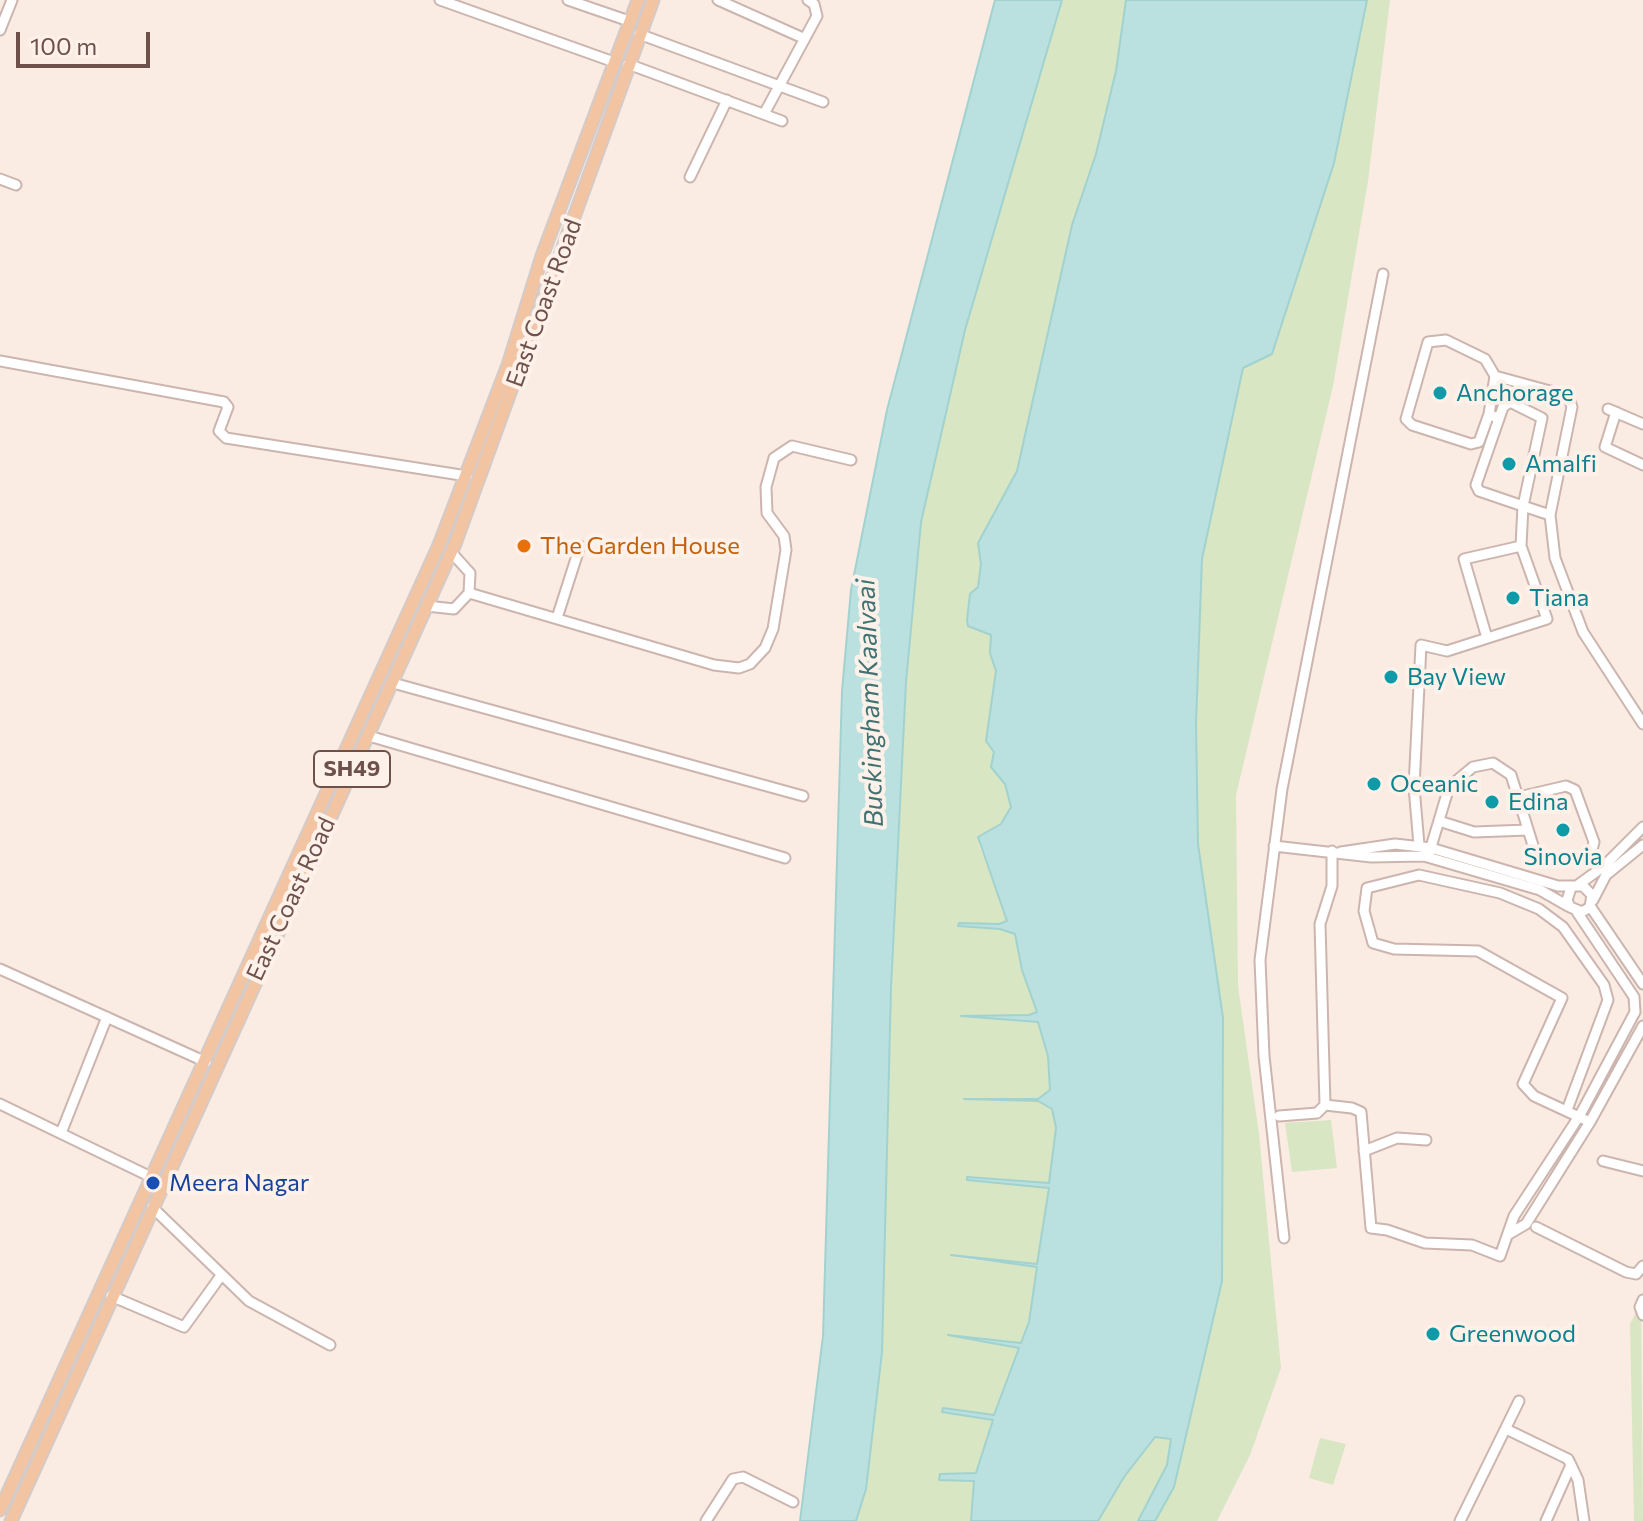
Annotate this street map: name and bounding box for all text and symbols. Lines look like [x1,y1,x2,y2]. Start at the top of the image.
scale bar [20,16,154,66]
text: 100 m [30,31,97,60]
street label: East Coast Road [500,215,588,391]
place label: Anchorage [1456,379,1574,407]
marker: Anchorage [1431,384,1449,402]
place label: Amalfi [1525,450,1597,478]
marker: Amalfi [1500,455,1518,473]
place label: The Garden House [540,532,740,560]
marker: The Garden House [515,537,533,555]
water label: Buckingham Kaalvaai [850,578,890,828]
place label: Tiana [1529,584,1589,612]
marker: Tiana [1504,589,1522,607]
place label: Bay View [1407,663,1506,691]
marker: Bay View [1382,668,1400,686]
road number: SH49 [314,751,390,787]
place label: Oceanic [1390,770,1478,798]
marker: Oceanic [1365,775,1383,793]
place label: Edina [1508,788,1569,816]
marker: Edina [1483,793,1501,811]
street label: East Coast Road [241,813,341,985]
marker: Sinovia [1554,821,1572,839]
place label: Sinovia [1524,843,1602,871]
place label: Meera Nagar [169,1169,309,1197]
marker: Meera Nagar [144,1174,162,1192]
place label: Greenwood [1449,1320,1576,1348]
marker: Greenwood [1424,1325,1442,1343]

